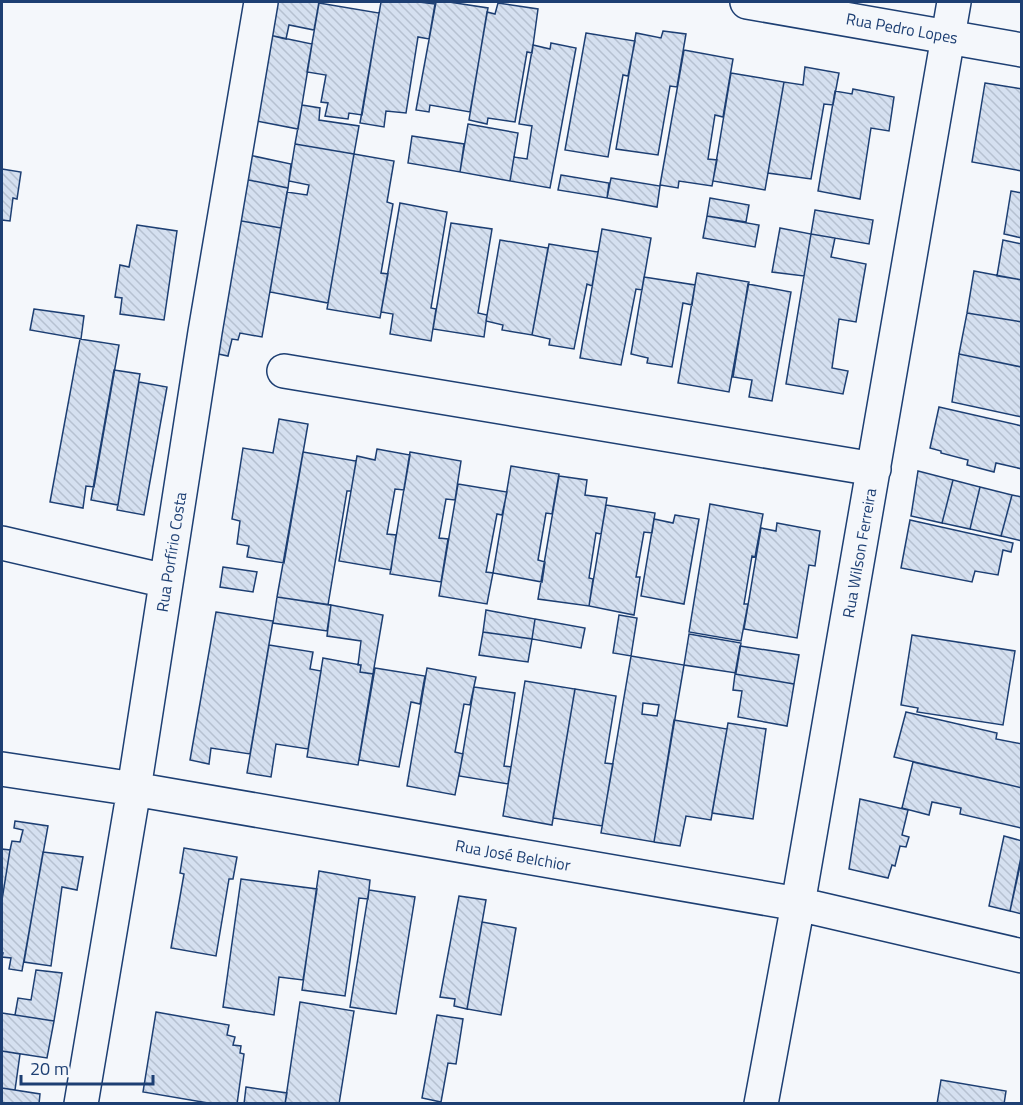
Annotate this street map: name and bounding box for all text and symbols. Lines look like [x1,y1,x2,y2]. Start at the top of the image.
street label: Rua Pedro Lopes [844,6,960,50]
street label: Rua Wilson Ferreira [836,486,882,620]
street label: Rua Porfírio Costa [150,490,192,614]
street label: Rua José Belchior [454,833,573,877]
scale bar [21,1048,153,1086]
text: 20 m [30,1055,69,1082]

